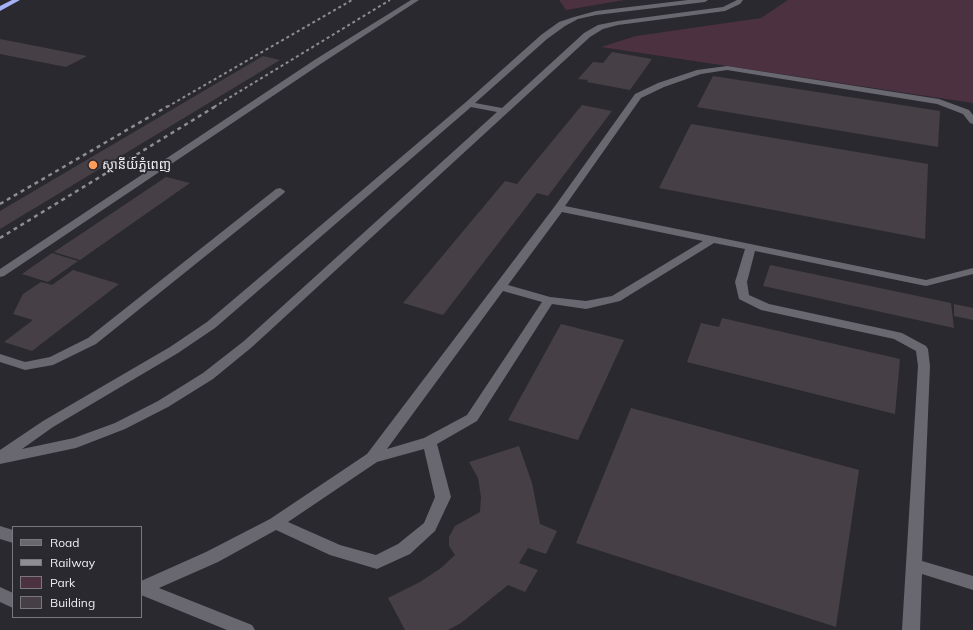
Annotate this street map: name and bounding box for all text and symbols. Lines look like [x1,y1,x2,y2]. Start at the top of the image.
place label: ស្ថានីយ៍ភ្នំពេញ [102,157,171,173]
marker: ស្ថានីយ៍ភ្នំពេញ [87,159,99,171]
legend [12,526,142,618]
text: Road [50,535,79,550]
text: Railway [50,555,95,570]
text: Park [50,575,75,590]
text: Building [50,595,95,610]

